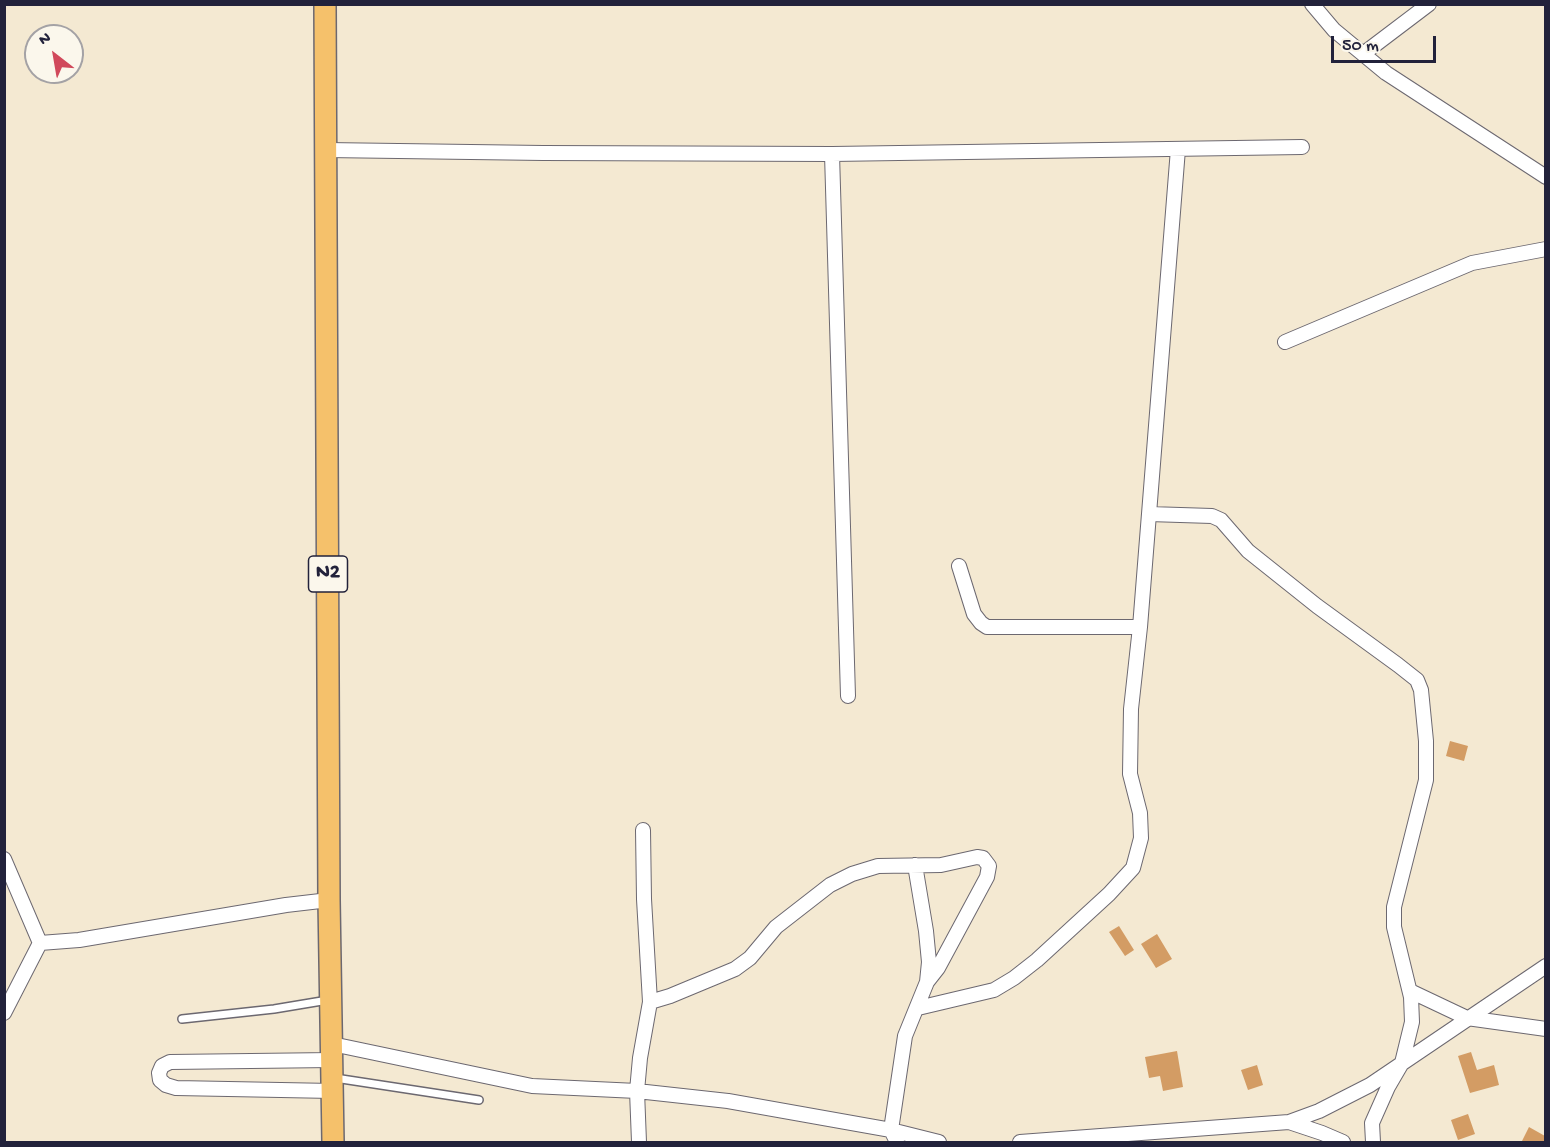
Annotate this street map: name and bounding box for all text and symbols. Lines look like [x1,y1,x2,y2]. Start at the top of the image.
north arrow [24,24,84,84]
scale bar [1334,24,1439,62]
text: N [36,29,55,51]
text: 50 m [1342,36,1379,57]
road number: N2 [308,556,348,592]

